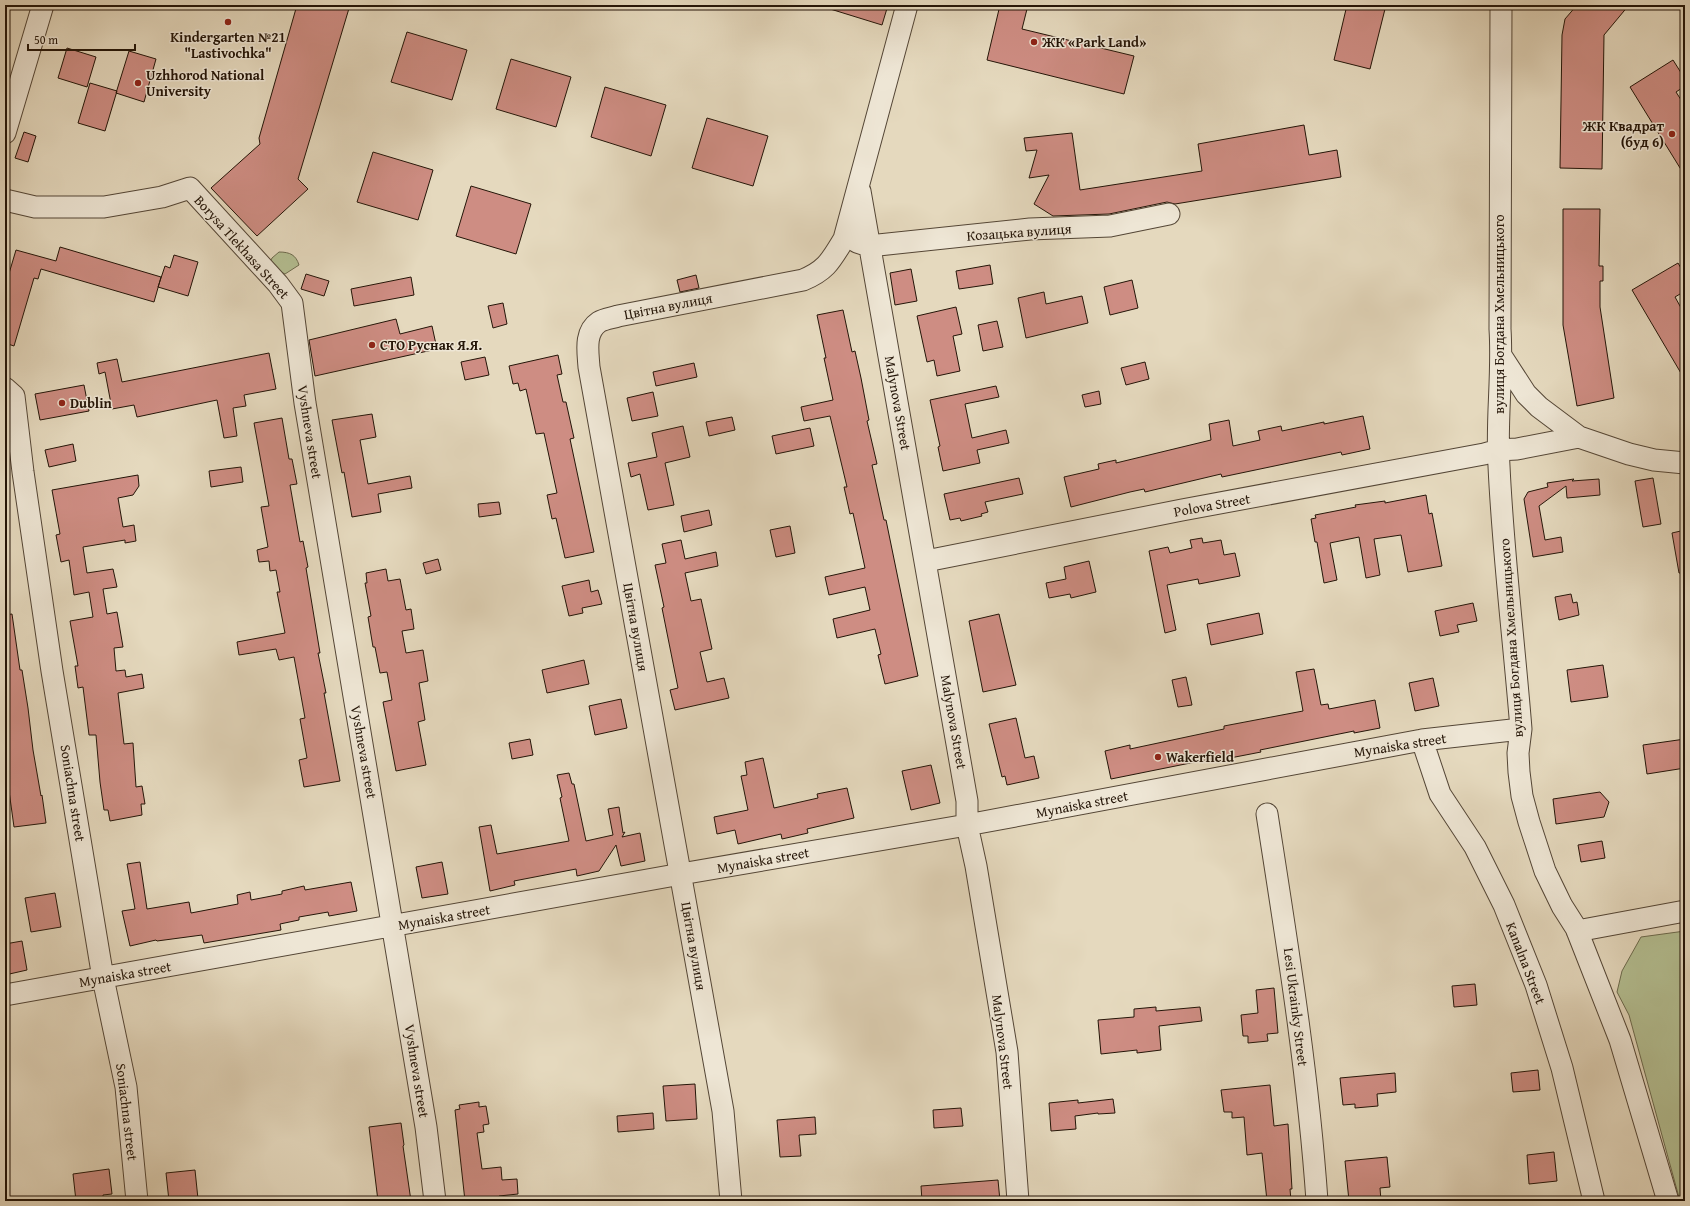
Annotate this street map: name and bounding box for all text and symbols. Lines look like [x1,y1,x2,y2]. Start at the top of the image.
marker: Kindergarten №21 "Lastivochka" [223,17,233,27]
scale bar [28,26,135,52]
place label: Kindergarten №21 "Lastivochka" [170,27,286,63]
text: 50 m [34,31,58,48]
place label: ЖК «Park Land» [1041,32,1146,52]
marker: ЖК «Park Land» [1029,37,1039,47]
place label: Uzhhorod National University [146,65,265,101]
marker: Uzhhorod National University [133,78,143,88]
place label: ЖК Квадрат (буд 6) [1582,116,1665,152]
marker: ЖК Квадрат (буд 6) [1667,129,1677,139]
street label: Borysa Tlekhasa Street [190,191,294,303]
street label: вулиця Богдана Хмельницького [1489,214,1509,414]
street label: Козацька вулиця [966,218,1072,246]
street label: Цвітна вулиця [622,288,714,324]
place label: СТО Руснак Я.Я. [380,335,482,355]
marker: СТО Руснак Я.Я. [367,340,377,350]
street label: Malynova Street [880,354,916,452]
street label: Vyshneva street [293,384,327,480]
place label: Dublin [70,393,112,413]
marker: Dublin [57,398,67,408]
street label: Polova Street [1172,488,1252,522]
street label: вулиця Богдана Хмельницького [1494,538,1528,738]
street label: Цвітна вулиця [618,581,654,673]
street label: Malynova Street [936,673,972,771]
street label: Vyshneva street [346,704,382,800]
street label: Mynaiska street [1352,728,1448,762]
street label: Soniachna street [55,743,91,843]
place label: Wakerfield [1166,747,1234,767]
marker: Wakerfield [1153,752,1163,762]
street label: Mynaiska street [1034,785,1130,823]
street label: Mynaiska street [715,842,811,878]
street label: Mynaiska street [396,899,492,935]
street label: Цвітна вулиця [676,900,712,992]
street label: Kanalna Street [1501,919,1551,1007]
street label: Lesi Ukrainky Street [1279,947,1313,1067]
street label: Mynaiska street [77,956,173,992]
street label: Malynova Street [987,993,1019,1091]
street label: Vyshneva street [400,1023,434,1119]
street label: Soniachna street [111,1062,143,1162]

